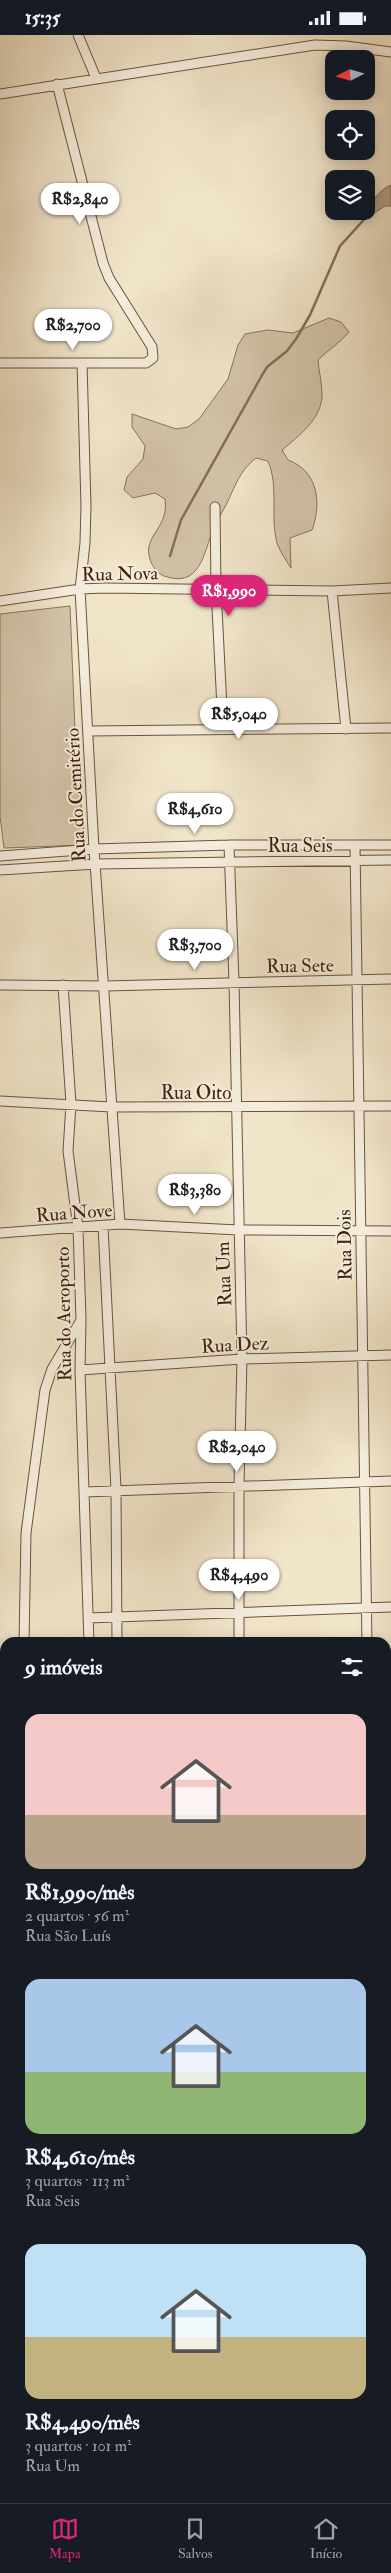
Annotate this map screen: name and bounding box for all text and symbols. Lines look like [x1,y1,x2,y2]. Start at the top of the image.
text: 15:35 [25,6,60,30]
north arrow [325,50,375,100]
map controls [325,50,375,220]
button: locate [325,110,375,160]
button: layers [325,170,375,220]
pin: R$2,840 [34,183,126,225]
text: R$2,840 [52,189,108,209]
pin: R$2,700 [27,309,119,351]
text: R$2,700 [45,315,101,335]
street label: Rua Nova [82,561,159,587]
pin: R$1,990 [183,575,275,617]
text: R$1,990 [202,581,256,601]
pin: R$5,040 [193,697,285,740]
text: R$5,040 [211,704,267,724]
street label: Rua do Cemitério [60,727,91,863]
pin: R$4,610 [149,793,241,835]
text: R$4,610 [167,799,223,819]
street label: Rua Seis [267,834,333,858]
pin: R$3,700 [149,929,241,971]
text: R$3,700 [168,935,222,955]
street label: Rua Sete [266,953,334,979]
street label: Rua Oito [161,1081,231,1105]
pin: R$3,380 [149,1173,241,1216]
text: R$3,380 [169,1180,221,1200]
street label: Rua Nove [35,1198,113,1228]
street label: Rua Dois [332,1209,358,1281]
street label: Rua Um [211,1241,237,1307]
street label: Rua do Aeroporto [51,1246,78,1382]
street label: Rua Dez [201,1331,269,1359]
pin: R$2,040 [191,1431,283,1473]
text: R$2,040 [208,1437,266,1457]
pin: R$4,490 [193,1559,285,1601]
text: R$4,490 [210,1565,268,1585]
icon: filters [338,1653,366,1681]
text: 9 imóveis [25,1654,102,1681]
icon: home [151,1746,241,1836]
text: R$1,990/mês [25,1879,134,1906]
text: 2 quartos · 56 m² [25,1906,129,1926]
text: Rua São Luís [25,1926,111,1946]
icon: home [151,2011,241,2101]
text: R$4,610/mês [25,2144,135,2171]
text: 3 quartos · 113 m² [25,2171,130,2191]
text: Rua Seis [25,2191,80,2211]
icon: home [151,2276,241,2366]
text: R$4,490/mês [25,2409,140,2436]
text: 3 quartos · 101 m² [25,2436,132,2456]
text: Rua Um [25,2456,80,2476]
tab: Mapa [49,2515,81,2562]
tab: Salvos [178,2515,212,2562]
tab: Início [310,2515,342,2562]

